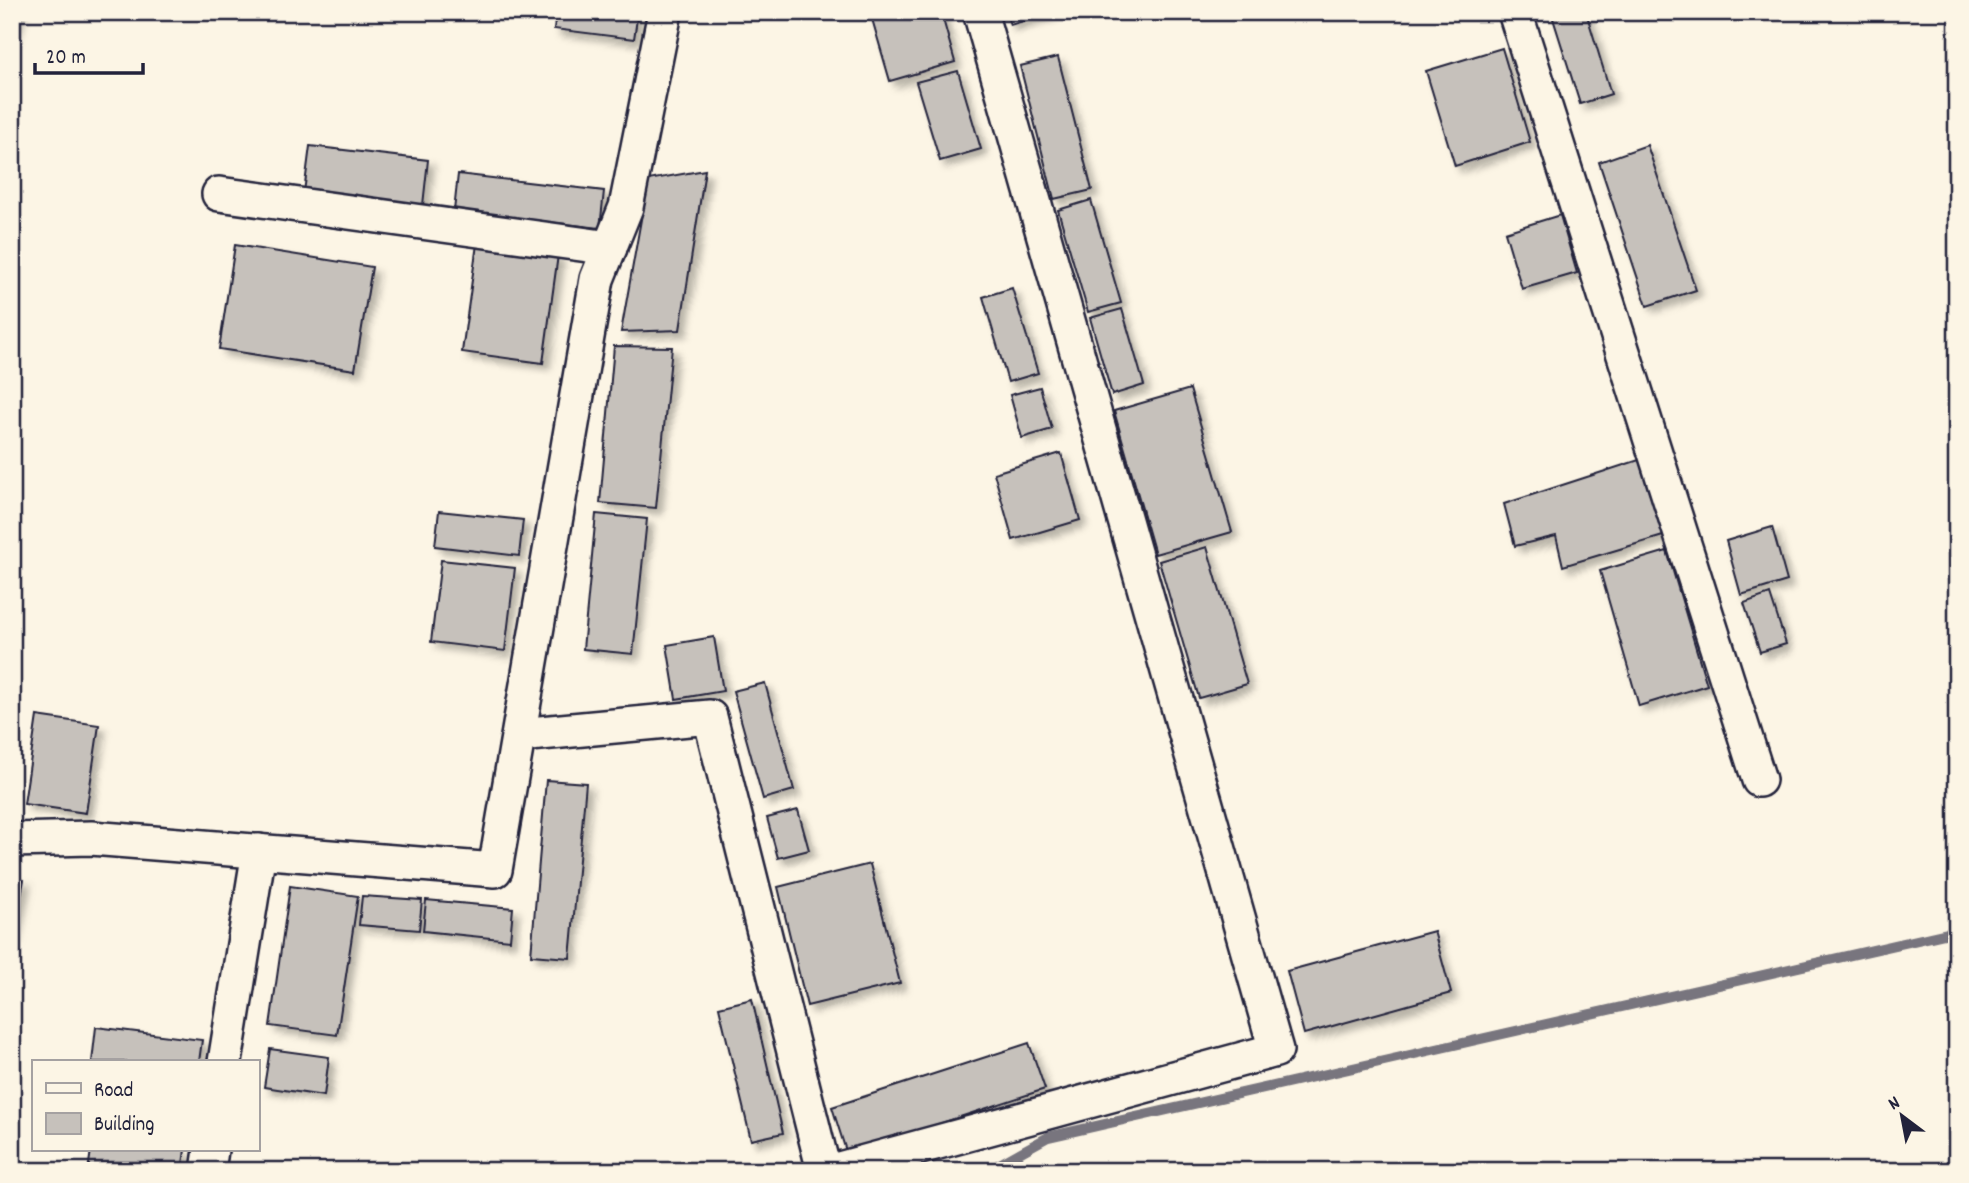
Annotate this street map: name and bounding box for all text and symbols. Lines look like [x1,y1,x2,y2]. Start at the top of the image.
scale bar [35,32,144,76]
text: 20 m [46,44,86,74]
legend [32,1060,259,1152]
text: Road [94,1077,133,1107]
north arrow [1868,1082,1938,1152]
text: N [1884,1091,1906,1118]
text: Building [94,1111,154,1141]

